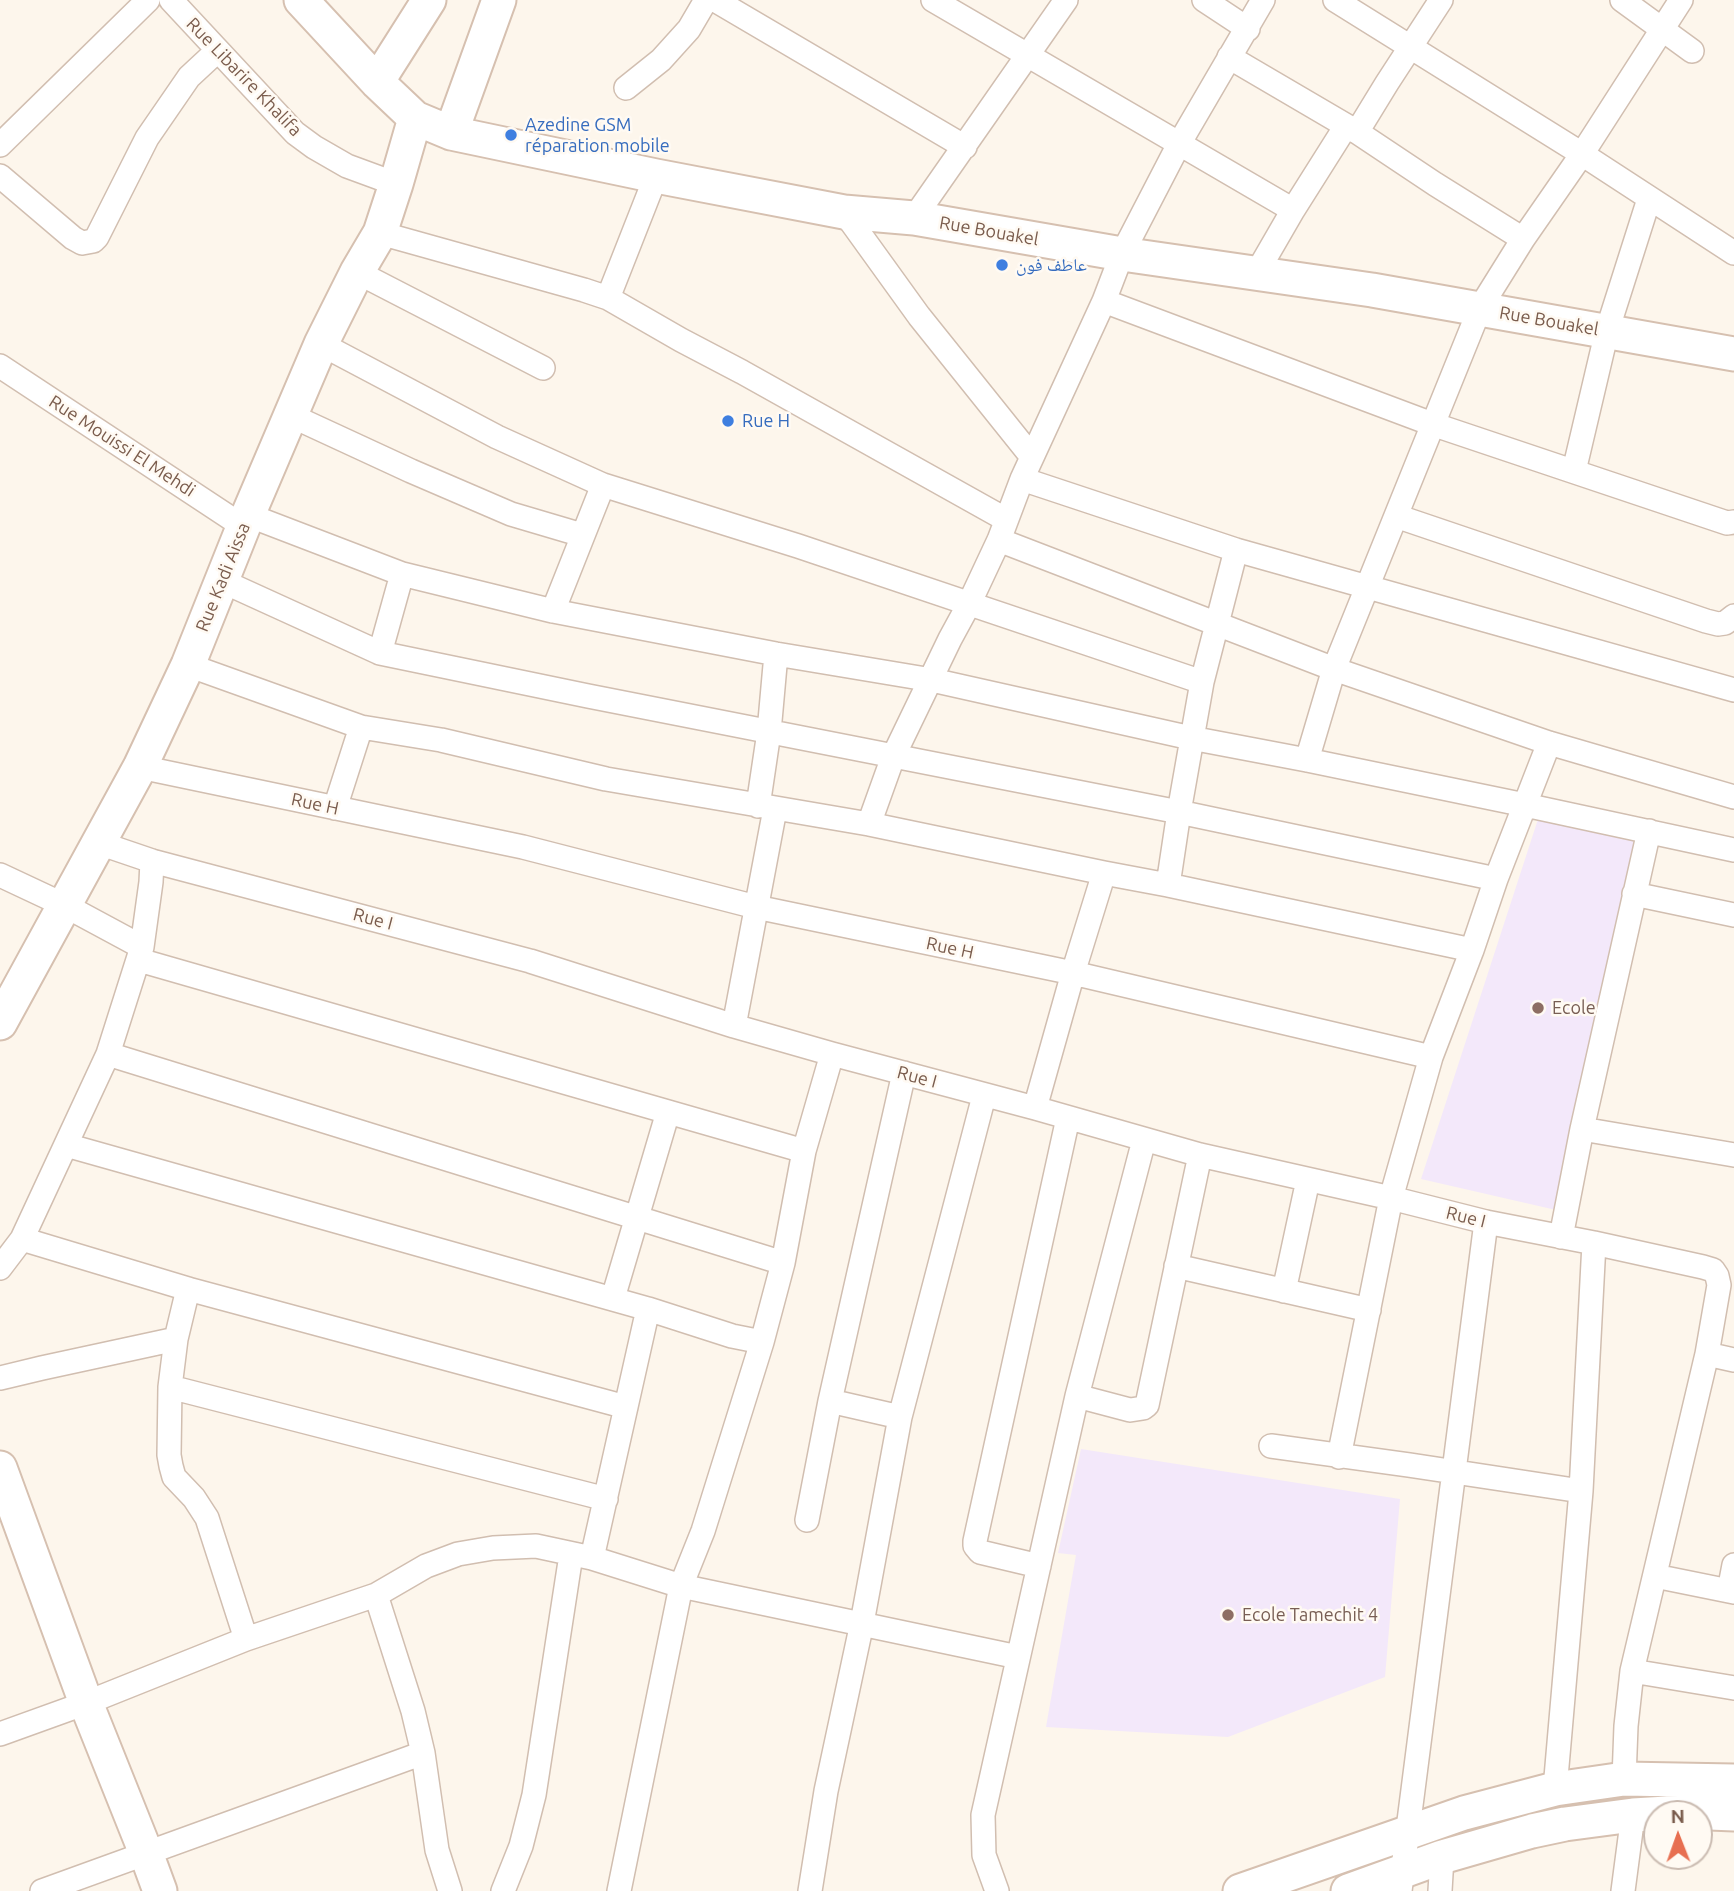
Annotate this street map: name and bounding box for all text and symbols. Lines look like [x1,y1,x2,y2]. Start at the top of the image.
street label: Rue Libarire Khalifa [182,13,306,141]
place label: Azedine GSM réparation mobile [525,114,670,156]
marker: Azedine GSM réparation mobile [503,127,519,143]
street label: Rue Bouakel [938,212,1040,250]
place label: عاطف فون [1016,254,1087,276]
marker: عاطف فون [994,257,1010,273]
street label: Rue Bouakel [1498,302,1600,340]
street label: Rue Mouissi El Mehdi [45,391,199,501]
place label: Rue H [742,410,790,432]
marker: Rue H [720,413,736,429]
street label: Rue Kadi Aissa [191,519,255,635]
street label: Rue H [289,788,341,820]
street label: Rue I [351,903,395,935]
street label: Rue H [924,932,976,964]
place label: Ecole [1552,997,1596,1019]
marker: Ecole [1530,1000,1546,1016]
street label: Rue I [895,1061,939,1093]
street label: Rue I [1444,1202,1488,1232]
place label: Ecole Tamechit 4 [1242,1604,1378,1626]
marker: Ecole Tamechit 4 [1220,1607,1236,1623]
north arrow [1643,1800,1713,1870]
text: N [1670,1805,1685,1827]

